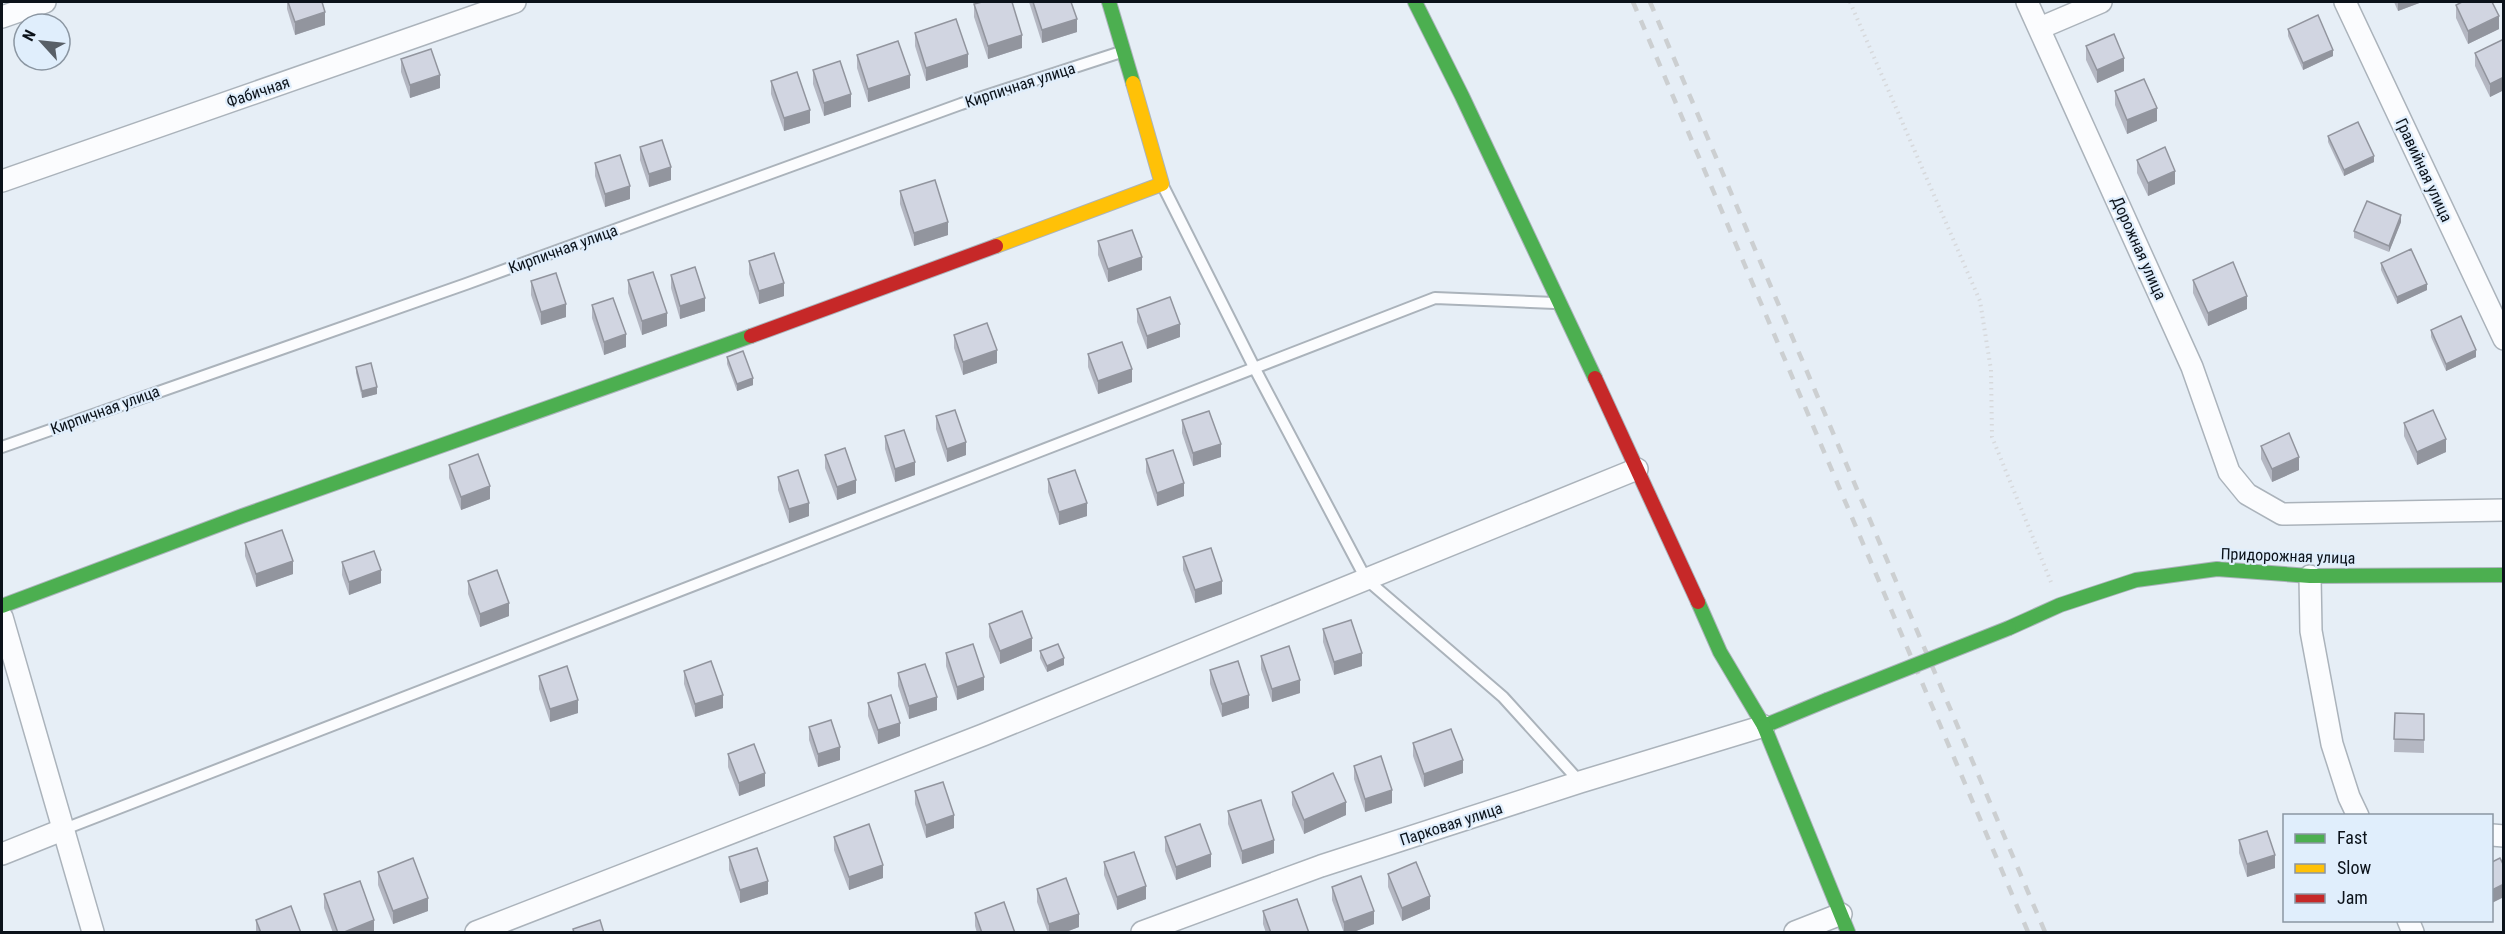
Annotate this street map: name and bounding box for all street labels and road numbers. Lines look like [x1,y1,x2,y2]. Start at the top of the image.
street label: Кирпичная улица [963,58,1077,112]
street label: Фабичная [224,72,292,112]
street label: Гравийная улица [2392,115,2456,225]
street label: Дорожная улица [2108,193,2170,303]
street label: Кирпичная улица [506,220,620,278]
street label: Кирпичная улица [48,381,162,439]
street label: Придорожная улица [2220,544,2356,568]
street label: Парковая улица [1397,798,1505,850]

